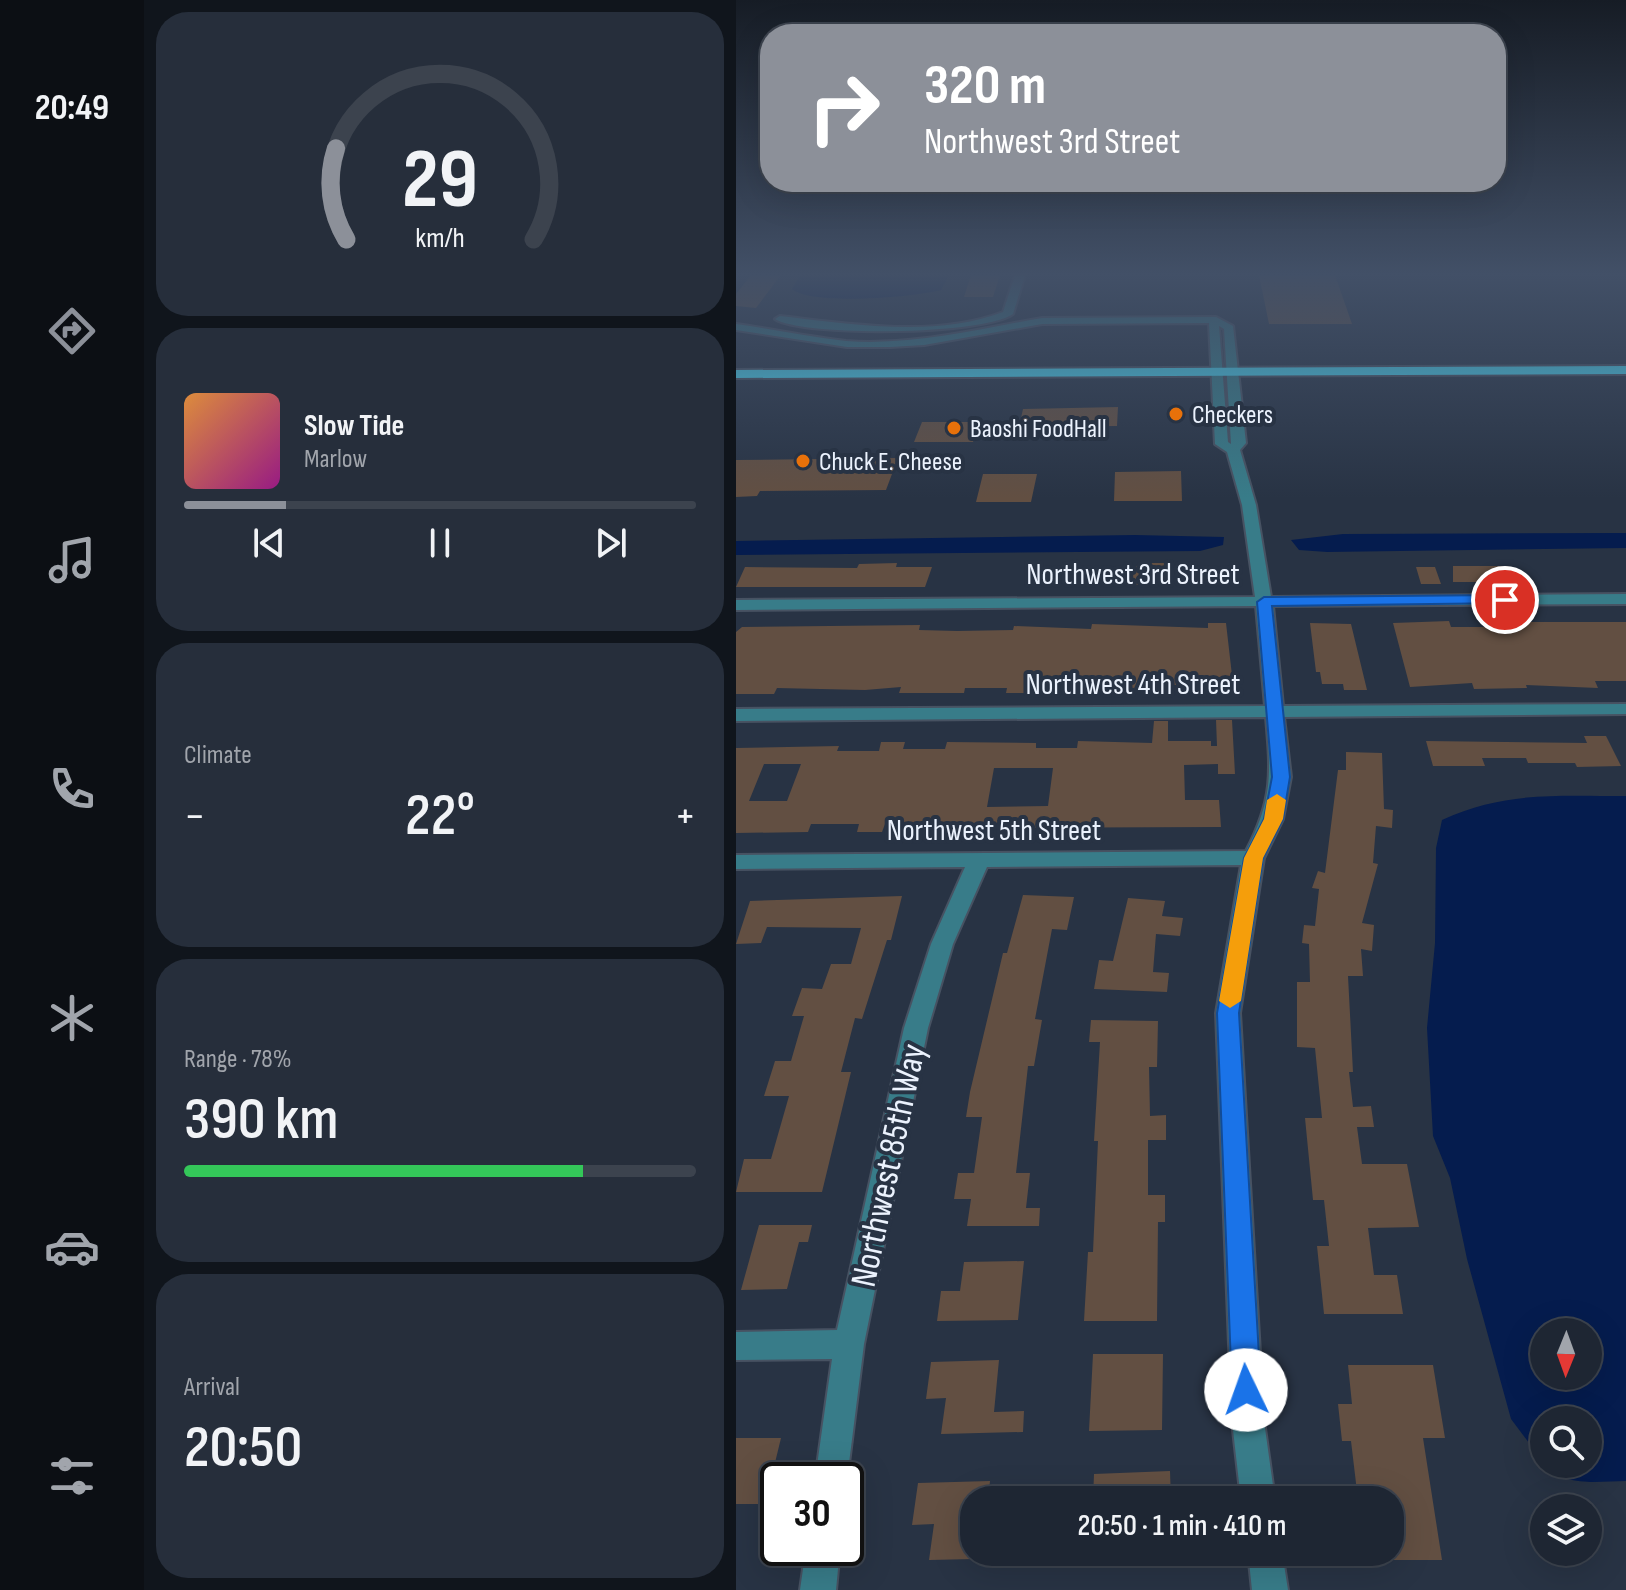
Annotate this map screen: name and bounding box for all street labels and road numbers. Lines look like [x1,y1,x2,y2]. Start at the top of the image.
street label: Northwest 3rd Street [1026,557,1240,593]
street label: Northwest 4th Street [1026,667,1240,703]
street label: Northwest 5th Street [887,813,1101,849]
street label: Northwest 85th Way [843,1040,936,1291]

